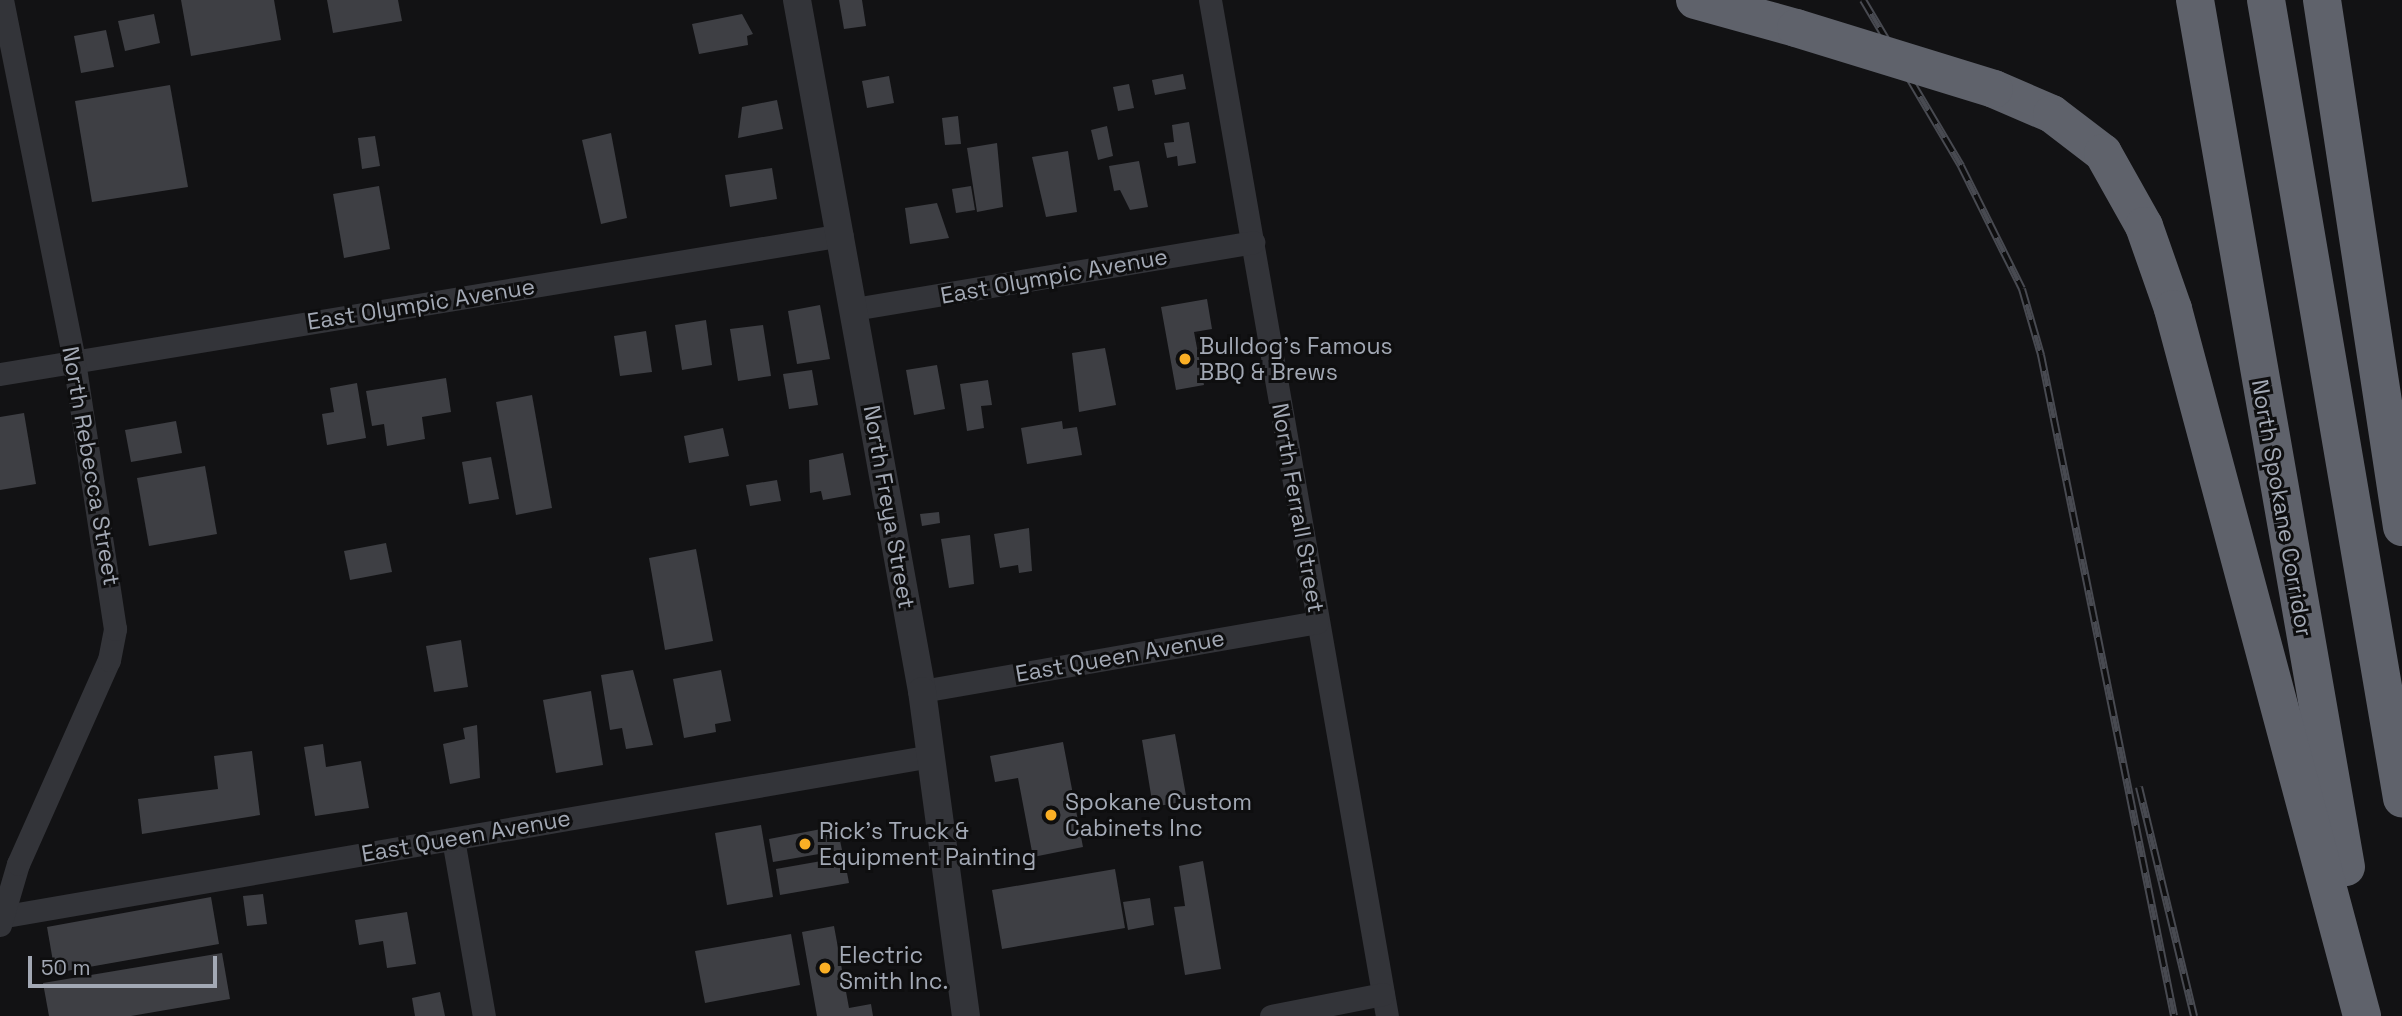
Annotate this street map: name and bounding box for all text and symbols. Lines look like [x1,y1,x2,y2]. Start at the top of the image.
street label: East Olympic Avenue [938,242,1170,310]
street label: East Olympic Avenue [305,272,537,336]
place label: Bulldog's Famous BBQ & Brews [1199,332,1393,386]
street label: North Rebecca Street [56,344,126,588]
marker: Bulldog's Famous BBQ & Brews [1177,351,1193,367]
street label: North Spokane Corridor [2246,377,2318,639]
street label: North Ferrall Street [1266,401,1330,615]
street label: North Freya Street [857,403,921,611]
street label: East Queen Avenue [1013,624,1227,688]
place label: Spokane Custom Cabinets Inc [1065,788,1252,842]
street label: East Queen Avenue [359,804,573,868]
marker: Spokane Custom Cabinets Inc [1043,807,1059,823]
place label: Rick's Truck & Equipment Painting [819,817,1036,871]
marker: Rick's Truck & Equipment Painting [797,836,813,852]
place label: Electric Smith Inc. [839,941,948,995]
scale bar [32,942,220,986]
text: 50 m [41,954,91,981]
marker: Electric Smith Inc. [817,960,833,976]

